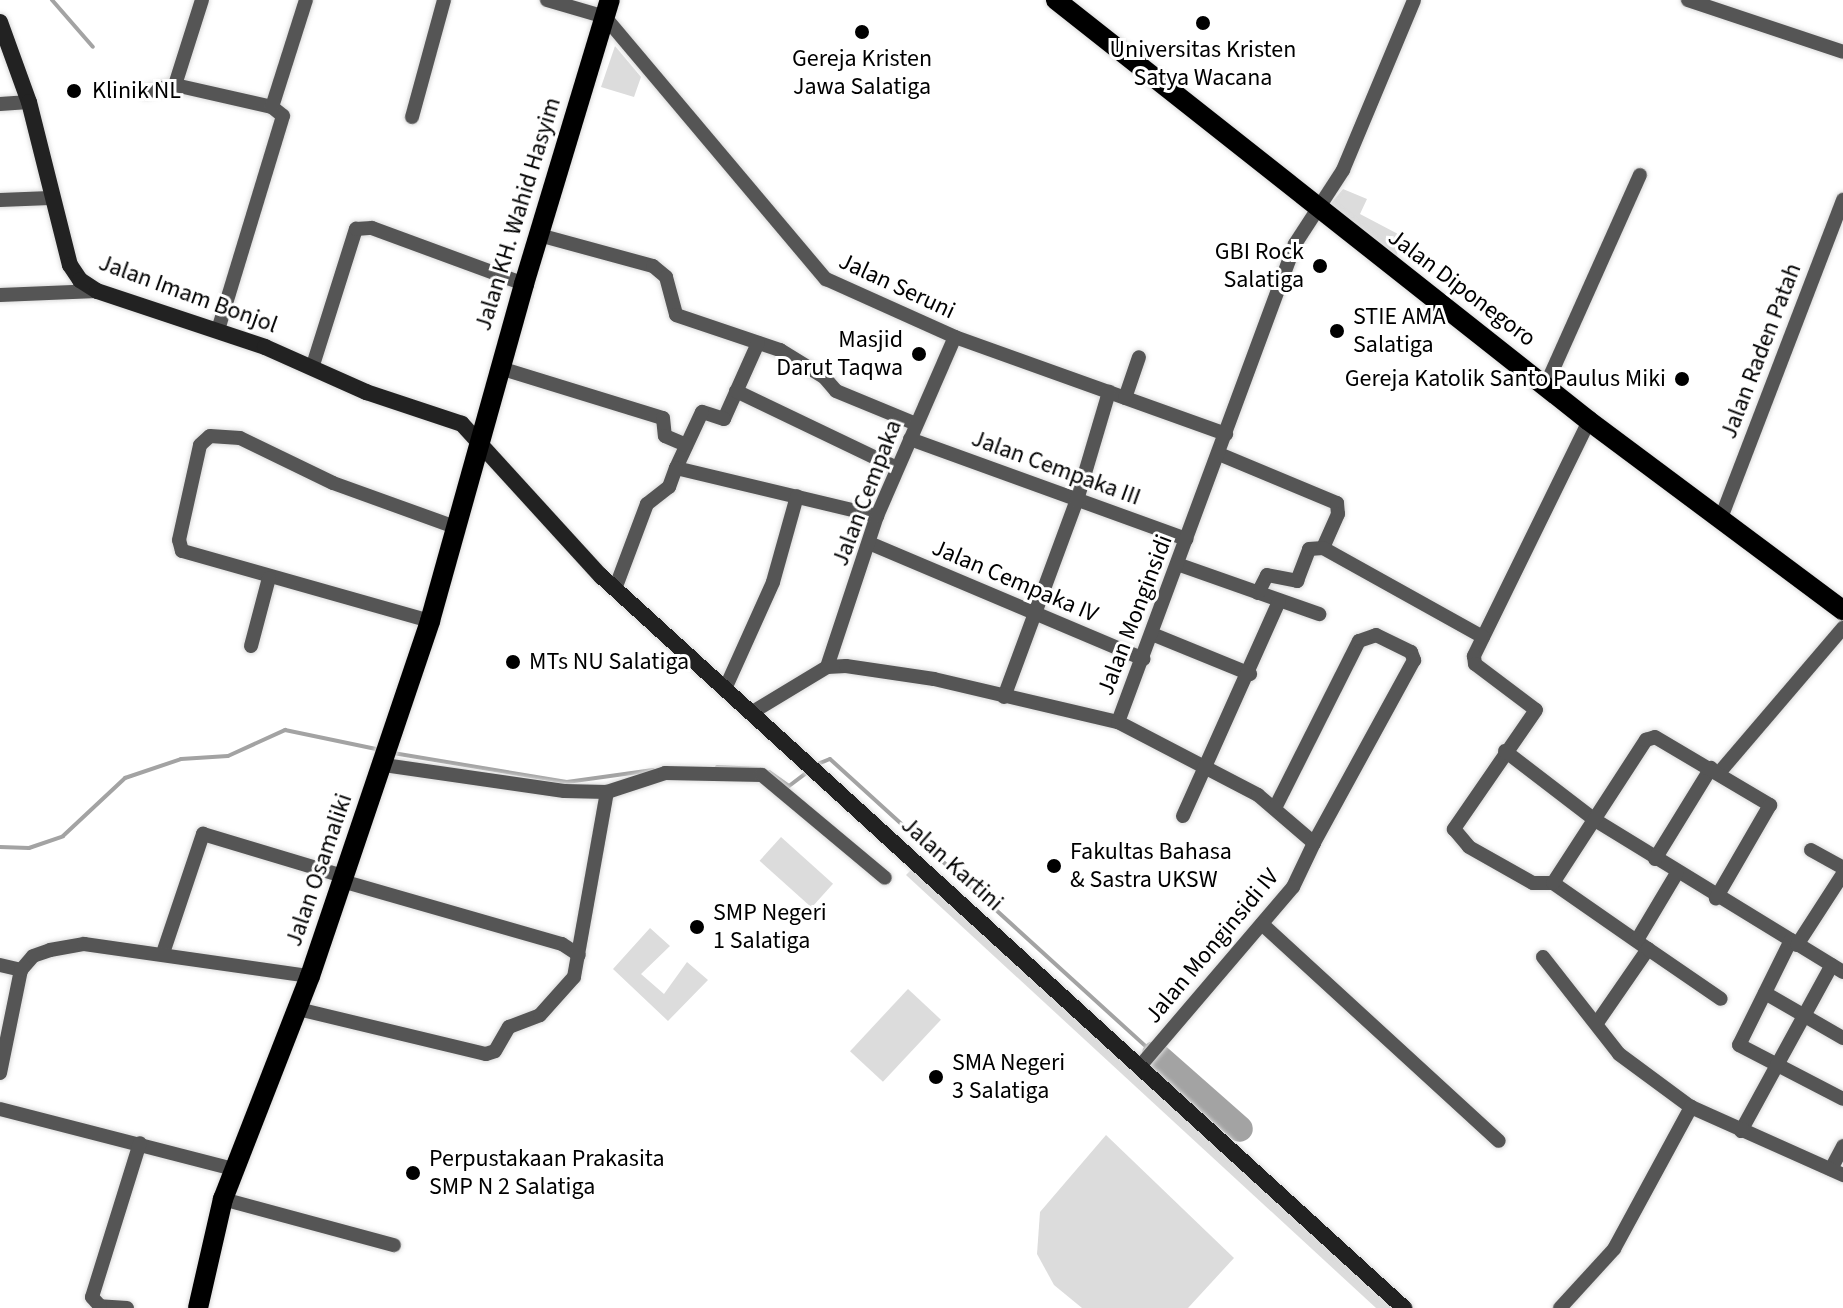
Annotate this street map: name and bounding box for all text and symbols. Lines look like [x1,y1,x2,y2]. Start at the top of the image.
marker: Universitas Kristen Satya Wacana [1194,14,1212,32]
marker: Gereja Kristen Jawa Salatiga [853,23,871,41]
place label: Universitas Kristen Satya Wacana [1110,36,1296,92]
place label: Gereja Kristen Jawa Salatiga [792,45,932,101]
place label: Klinik NL [92,77,181,105]
marker: Klinik NL [63,80,85,102]
street label: Jalan KH. Wahid Hasyim [469,94,567,334]
street label: Jalan Diponegoro [1382,223,1542,353]
place label: GBI Rock Salatiga [1215,238,1304,294]
street label: Jalan Seruni [834,247,960,325]
street label: Jalan Imam Bonjol [95,248,281,340]
marker: GBI Rock Salatiga [1311,257,1329,275]
street label: Jalan Raden Patah [1714,259,1808,443]
place label: STIE AMA Salatiga [1353,303,1445,359]
marker: STIE AMA Salatiga [1328,322,1346,340]
place label: Masjid Darut Taqwa [776,326,903,382]
marker: Masjid Darut Taqwa [910,345,928,363]
place label: Gereja Katolik Santo Paulus Miki [1345,365,1666,393]
marker: Gereja Katolik Santo Paulus Miki [1673,370,1691,388]
street label: Jalan Cempaka [826,416,908,570]
street label: Jalan Cempaka III [968,424,1144,512]
street label: Jalan Monginsidi [1091,531,1179,699]
street label: Jalan Cempaka IV [928,533,1102,629]
place label: MTs NU Salatiga [529,648,689,676]
marker: MTs NU Salatiga [504,653,522,671]
street label: Jalan Osamaliki [279,790,359,950]
street label: Jalan Kartini [895,811,1009,917]
place label: Fakultas Bahasa & Sastra UKSW [1070,838,1232,894]
marker: Fakultas Bahasa & Sastra UKSW [1045,857,1063,875]
street label: Jalan Monginsidi IV [1139,863,1285,1029]
place label: SMP Negeri 1 Salatiga [713,899,827,955]
marker: SMP Negeri 1 Salatiga [688,918,706,936]
place label: SMA Negeri 3 Salatiga [952,1049,1065,1105]
marker: SMA Negeri 3 Salatiga [927,1068,945,1086]
place label: Perpustakaan Prakasita SMP N 2 Salatiga [429,1145,664,1201]
marker: Perpustakaan Prakasita SMP N 2 Salatiga [404,1164,422,1182]

